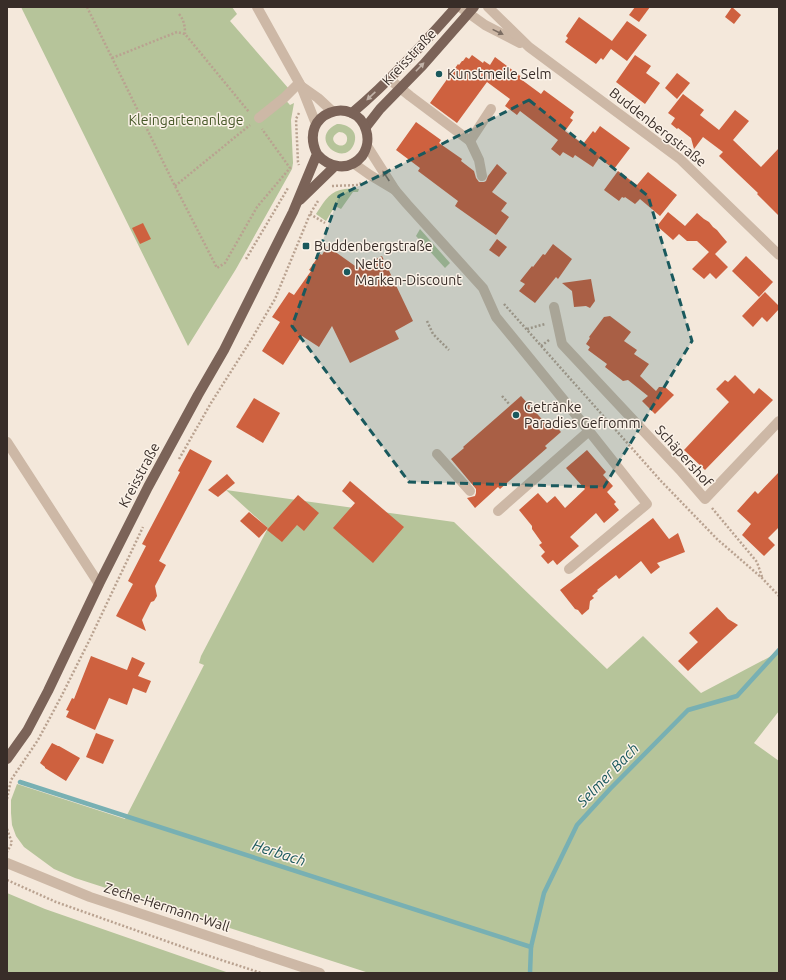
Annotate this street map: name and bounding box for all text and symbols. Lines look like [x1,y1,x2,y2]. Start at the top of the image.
street label: Kreisstraße [379,25,439,89]
one-way arrow [492,29,504,35]
one-way arrow [415,62,425,72]
place label: Kunstmeile Selm [447,66,552,82]
marker: Kunstmeile Selm [434,69,444,79]
street label: Buddenbergstraße [606,84,710,170]
one-way arrow [366,91,376,101]
park label: Kleingartenanlage [129,112,243,128]
one-way arrow [382,171,390,181]
place label: Buddenbergstraße [314,238,432,254]
marker: Buddenbergstraße [301,241,311,251]
place label: Netto Marken-Discount [355,256,462,288]
marker: Netto Marken-Discount [342,267,352,277]
place label: Getränke Paradies Gefromm [524,399,641,431]
marker: Getränke Paradies Gefromm [511,410,521,420]
street label: Schäpershof [652,422,716,491]
street label: Kreisstraße [115,440,163,510]
water label: Selmer Bach [573,740,642,811]
water label: Herbach [250,836,308,869]
street label: Zeche-Hermann-Wall [102,879,232,935]

